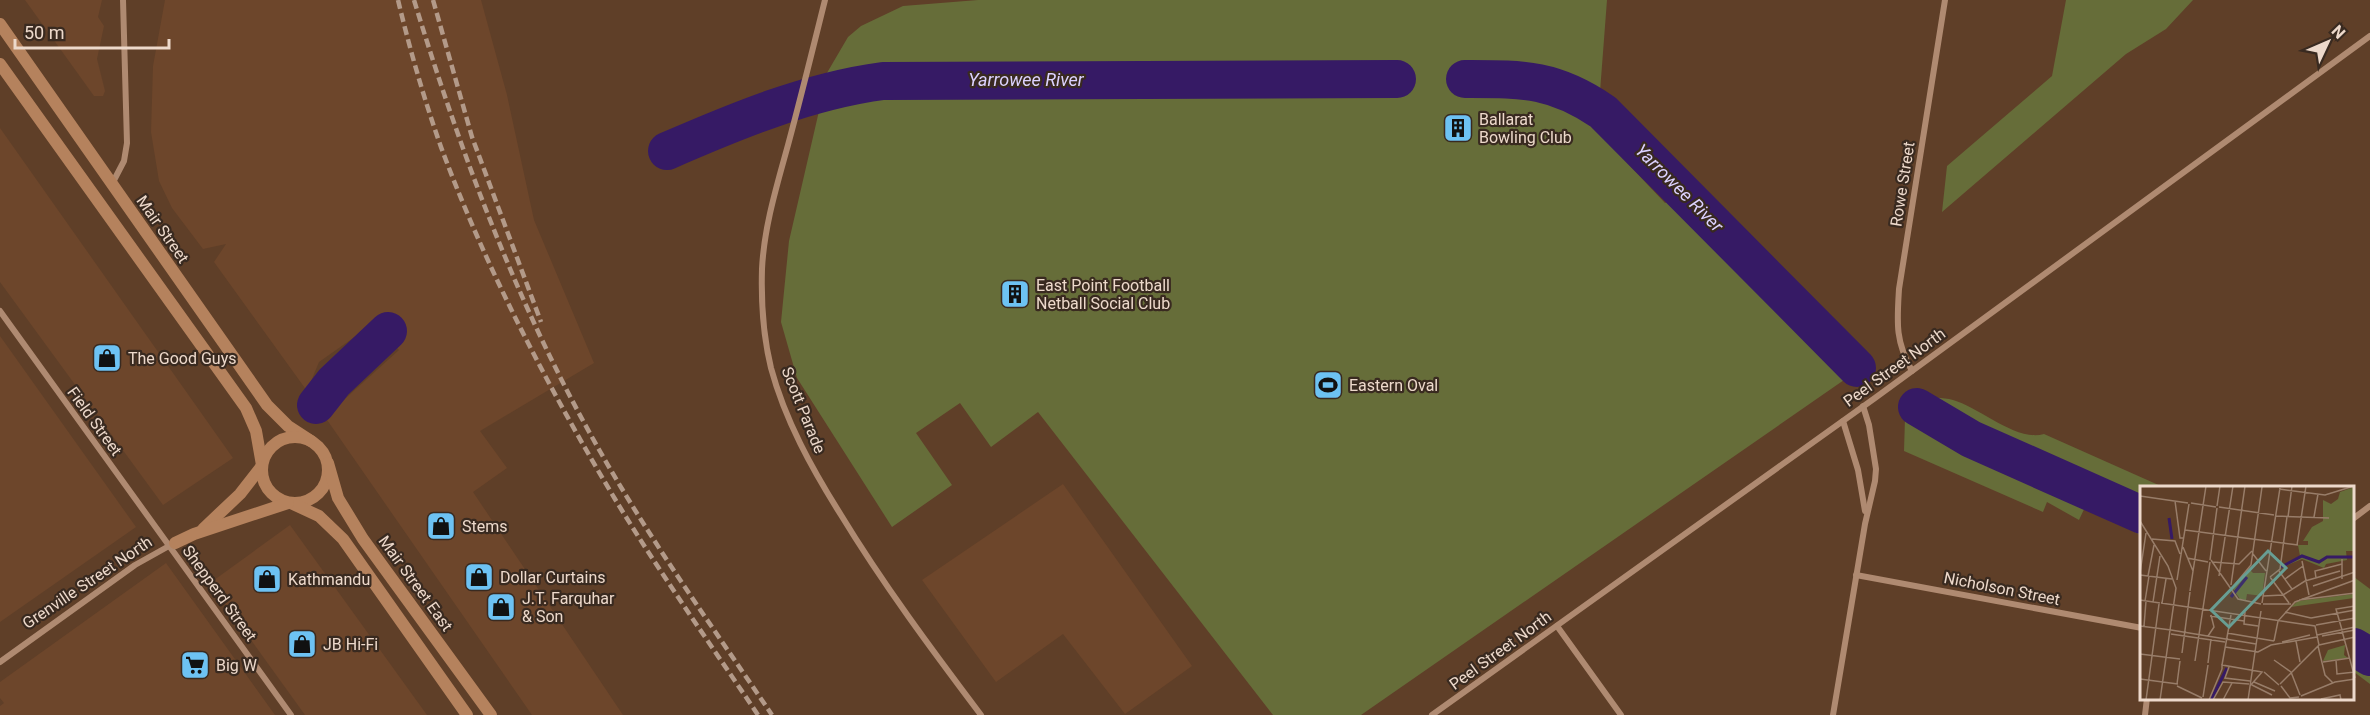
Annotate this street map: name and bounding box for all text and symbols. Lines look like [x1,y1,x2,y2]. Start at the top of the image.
scale bar [15,12,170,50]
north arrow [2298,12,2358,72]
text: N [2328,21,2349,43]
text: 50 m [24,22,64,43]
water label: Yarrowee River [968,69,1085,90]
place label: Ballarat Bowling Club [1479,110,1572,147]
building icon: Ballarat Bowling Club [1442,112,1474,144]
water label: Yarrowee River [1631,139,1728,237]
street label: Rowe Street [1886,140,1919,228]
street label: Mair Street [132,192,193,267]
place label: East Point Football Netball Social Club [1036,276,1170,313]
building icon: East Point Football Netball Social Club [999,278,1031,310]
street label: Peel Street North [1840,324,1949,411]
shop icon: The Good Guys [91,342,123,374]
place label: The Good Guys [128,349,237,368]
street label: Scott Parade [778,364,829,456]
sports icon: Eastern Oval [1312,369,1344,401]
place label: Eastern Oval [1349,376,1438,395]
street label: Field Street [63,383,126,459]
inset map [2140,486,2355,700]
shop icon: Stems [425,510,457,542]
place label: Stems [462,517,508,536]
street label: Grenville Street North [19,532,156,633]
street label: Mair Street East [375,532,457,635]
street label: Shepperd Street [178,542,261,645]
shop icon: Dollar Curtains [463,561,495,593]
shop icon: Kathmandu [251,563,283,595]
place label: Dollar Curtains [500,568,605,587]
street label: Nicholson Street [1942,568,2062,609]
place label: Kathmandu [288,570,370,589]
place label: J.T. Farquhar & Son [522,589,615,626]
shop icon: J.T. Farquhar & Son [485,591,517,623]
street label: Peel Street North [1446,607,1555,694]
shop icon: JB Hi-Fi [286,628,318,660]
place label: JB Hi-Fi [323,635,378,654]
supermarket icon: Big W [179,649,211,681]
place label: Big W [216,656,257,675]

